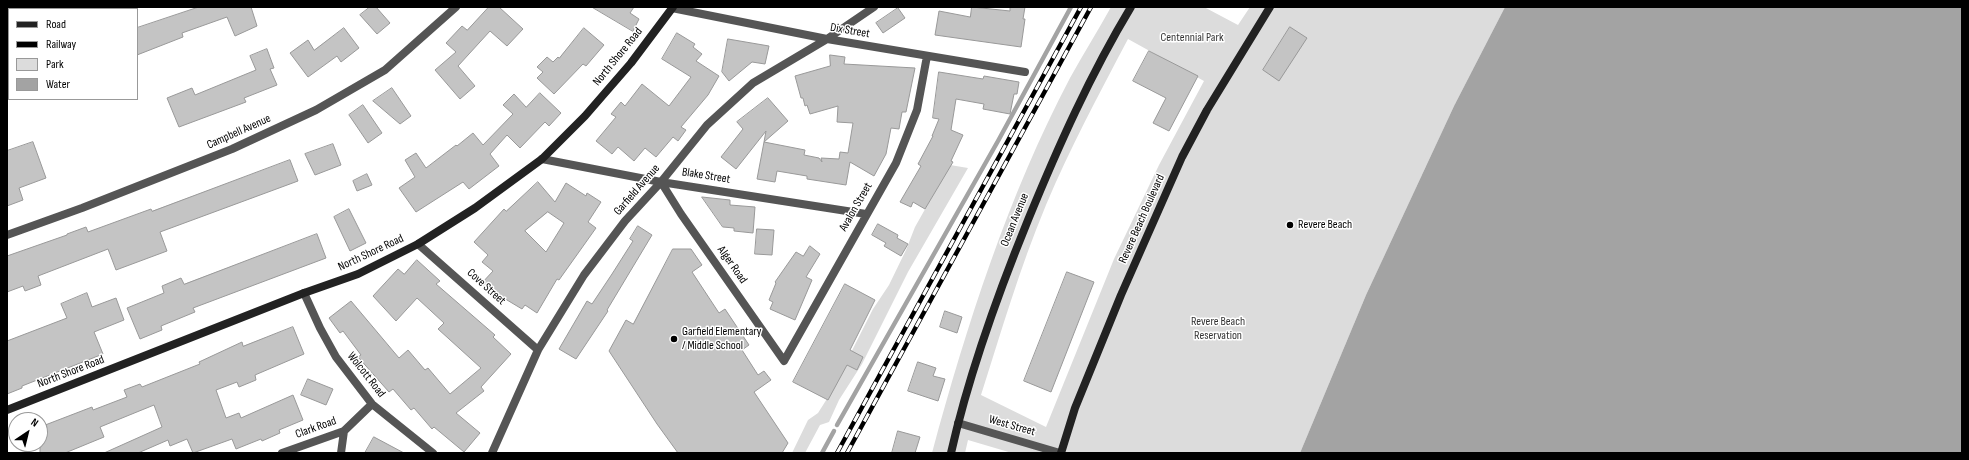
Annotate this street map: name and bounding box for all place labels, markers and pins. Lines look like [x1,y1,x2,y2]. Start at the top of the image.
place label: Revere Beach [1298,218,1352,232]
marker: Revere Beach [1285,220,1295,230]
place label: Garfield Elementary / Middle School [682,325,761,353]
marker: Garfield Elementary / Middle School [669,334,679,344]

